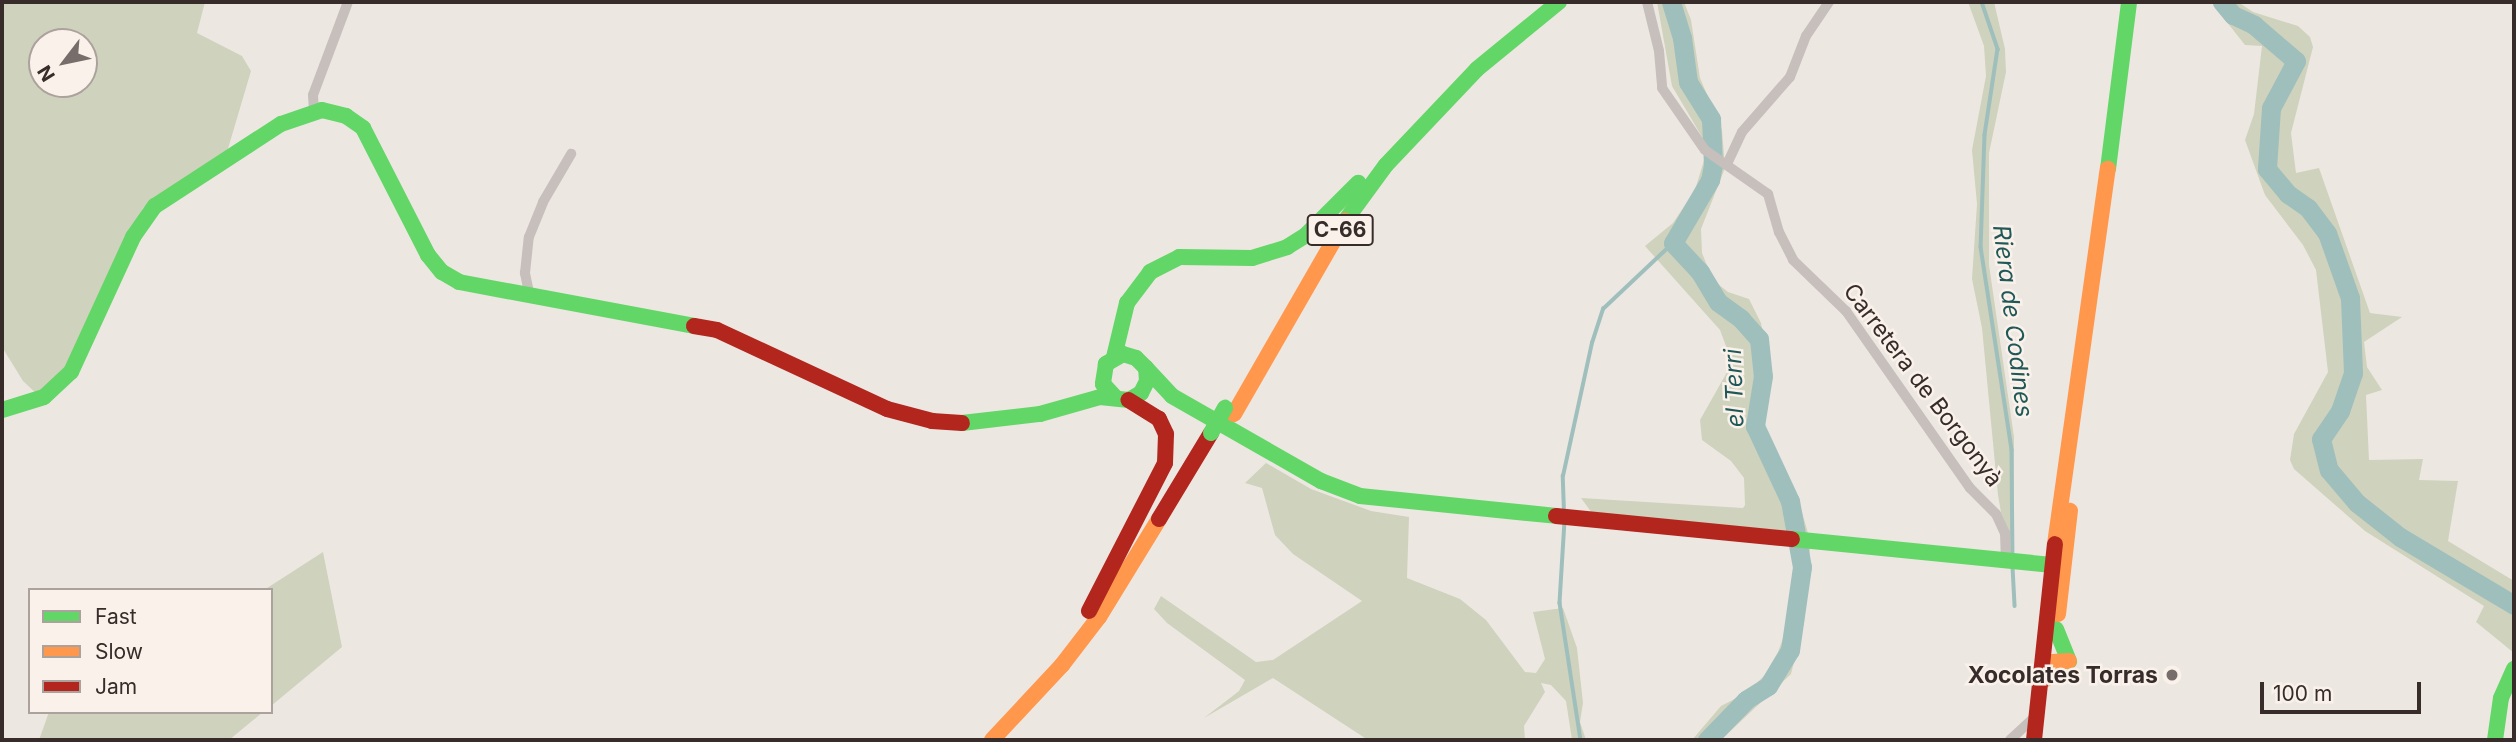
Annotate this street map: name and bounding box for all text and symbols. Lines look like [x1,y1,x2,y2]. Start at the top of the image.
north arrow [28,28,98,98]
text: N [33,61,60,86]
road number: C-66 [1305,212,1375,247]
water label: Riera de Codines [1987,223,2039,419]
street label: Carretera de Borgonyà [1838,278,2008,492]
water label: el Terri [1718,348,1750,428]
legend [28,588,273,714]
text: Fast [95,604,137,629]
text: Slow [95,639,143,664]
place label: Xocolates Torras [1968,661,2158,689]
marker: Xocolates Torras [2164,667,2180,683]
scale bar [2264,668,2425,712]
text: Jam [95,674,137,699]
text: 100 m [2273,681,2332,706]

